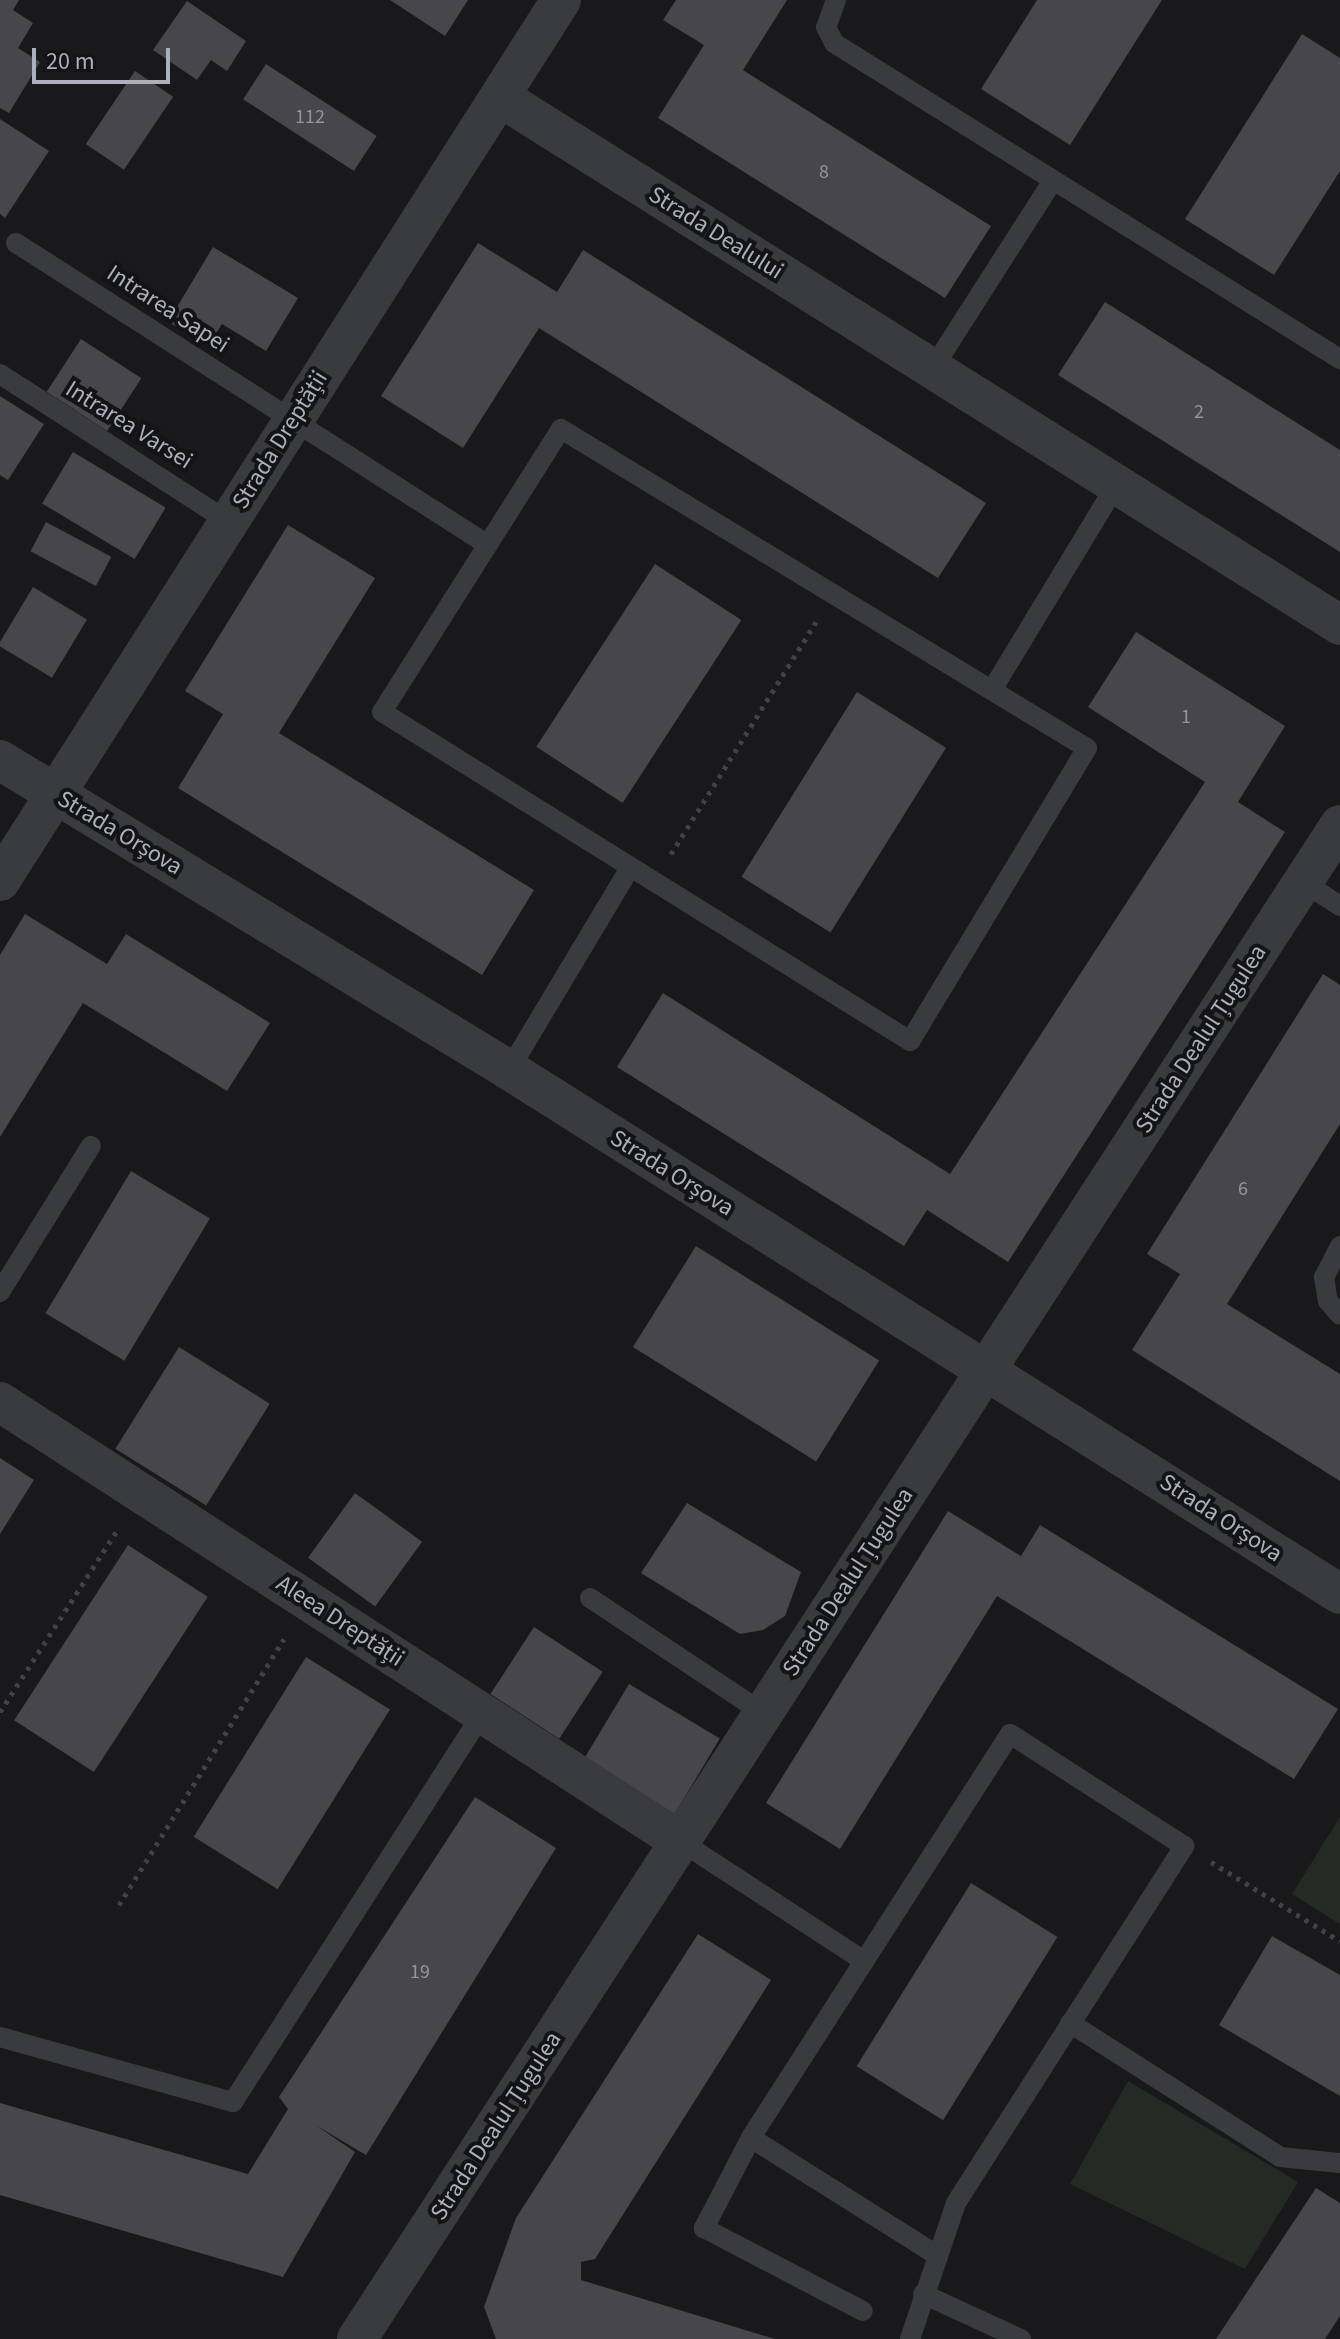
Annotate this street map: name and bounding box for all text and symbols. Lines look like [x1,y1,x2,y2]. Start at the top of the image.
scale bar [36,32,174,82]
text: 20 m [46,44,95,79]
house number: 112 [295,105,325,129]
house number: 8 [819,160,829,184]
street label: Strada Dealului [643,180,789,286]
street label: Intrarea Sapei [101,259,235,359]
street label: Strada Dreptății [226,366,334,514]
street label: Intrarea Varsei [60,375,198,475]
house number: 2 [1194,400,1204,424]
house number: 1 [1181,705,1191,729]
street label: Strada Orșova [52,784,188,882]
street label: Strada Dealul Țugulea [1129,939,1273,1139]
street label: Strada Orșova [605,1124,739,1222]
house number: 6 [1238,1177,1248,1201]
street label: Strada Orșova [1154,1468,1288,1568]
street label: Strada Dealul Țugulea [776,1482,920,1682]
street label: Aleea Dreptății [271,1569,409,1673]
house number: 19 [410,1960,430,1984]
street label: Strada Dealul Țugulea [424,2026,568,2226]

